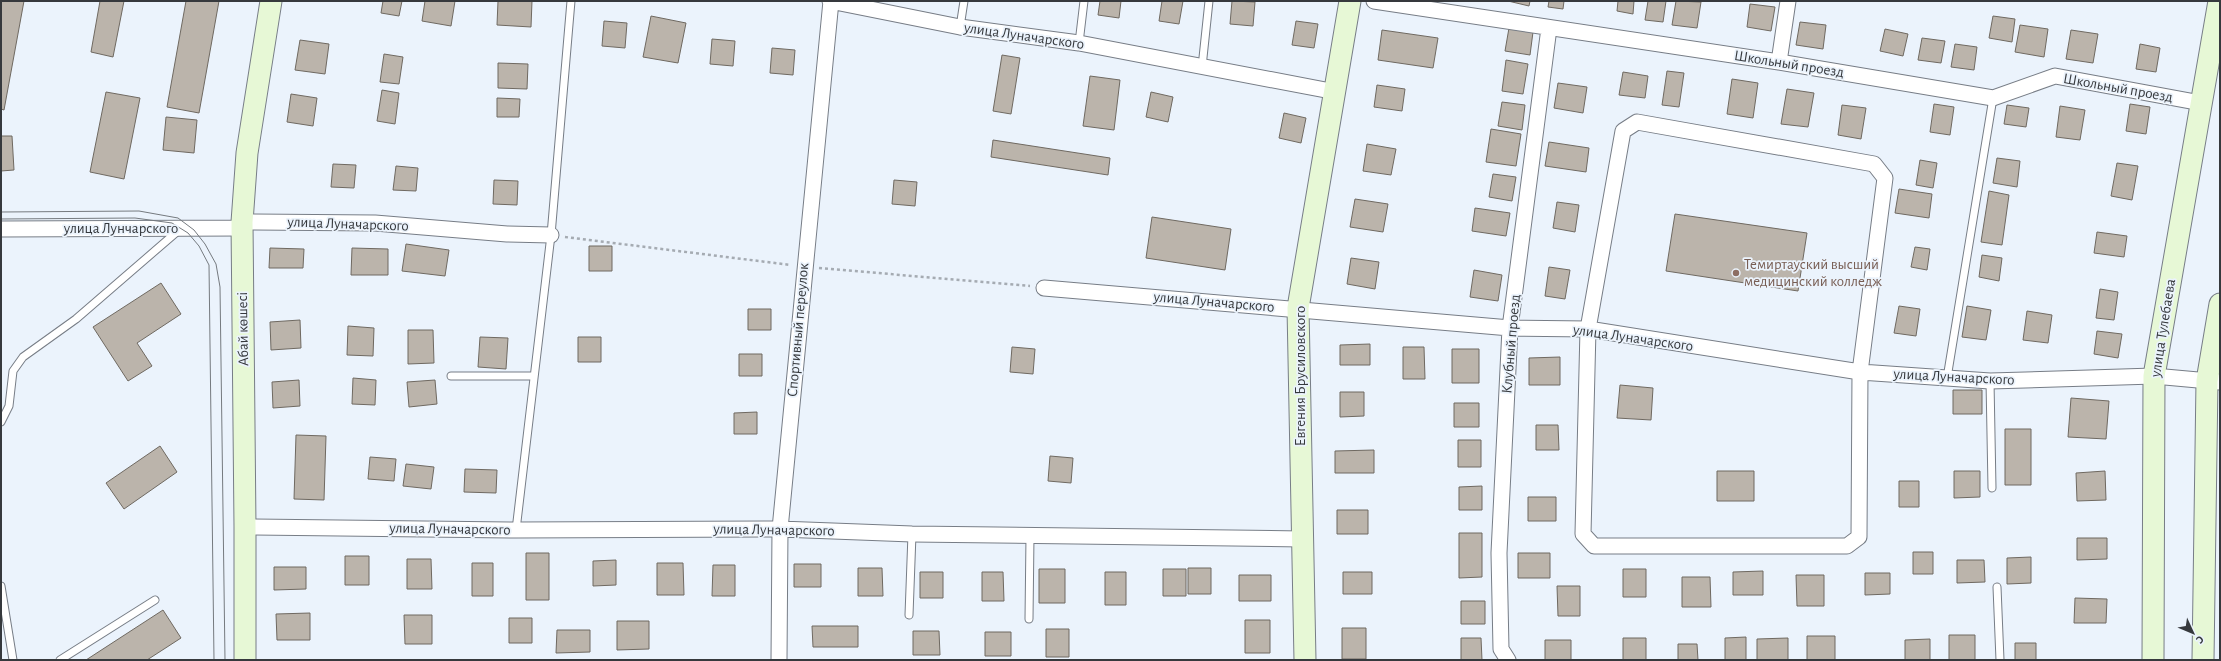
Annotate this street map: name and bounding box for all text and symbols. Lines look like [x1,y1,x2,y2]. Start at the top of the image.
street label: улица Луначарского [962,20,1085,52]
street label: Школьный проезд [1733,48,1845,80]
street label: Школьный проезд [2062,71,2174,105]
street label: улица Луначарского [286,214,409,234]
street label: улица Лунчарского [63,221,178,236]
place label: Темиртауский высший медицинский колледж [1744,257,1882,289]
street label: Спортивный переулок [785,262,811,398]
marker: Темиртауский высший медицинский колледж [1731,268,1741,278]
street label: улица Тулебаева [2148,278,2178,379]
street label: улица Луначарского [1152,289,1275,315]
street label: Абай көшесі [235,292,251,366]
street label: Клубный проезд [1499,294,1523,394]
street label: Евгения Брусиловского [1293,306,1308,446]
street label: улица Луначарского [1571,322,1694,354]
street label: улица Луначарского [1892,366,2015,388]
street label: улица Луначарского [388,520,511,538]
street label: улица Луначарского [712,521,835,539]
north arrow [2173,613,2213,653]
text: С [2194,634,2206,646]

